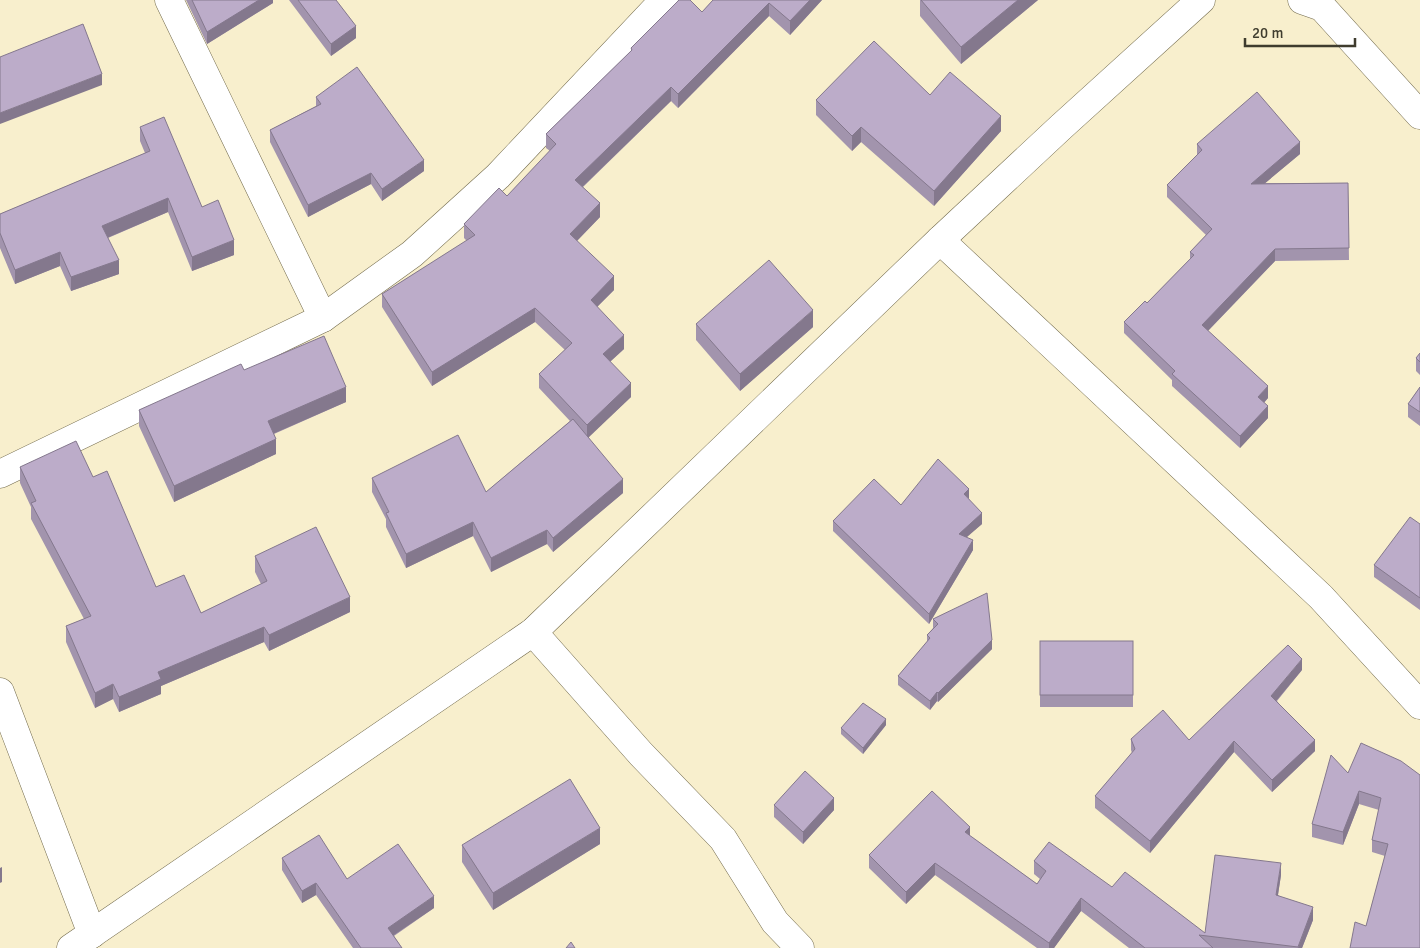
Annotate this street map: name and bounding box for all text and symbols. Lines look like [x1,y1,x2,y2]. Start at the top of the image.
scale bar [1245,15,1355,47]
text: 20 m [1252,24,1283,42]

